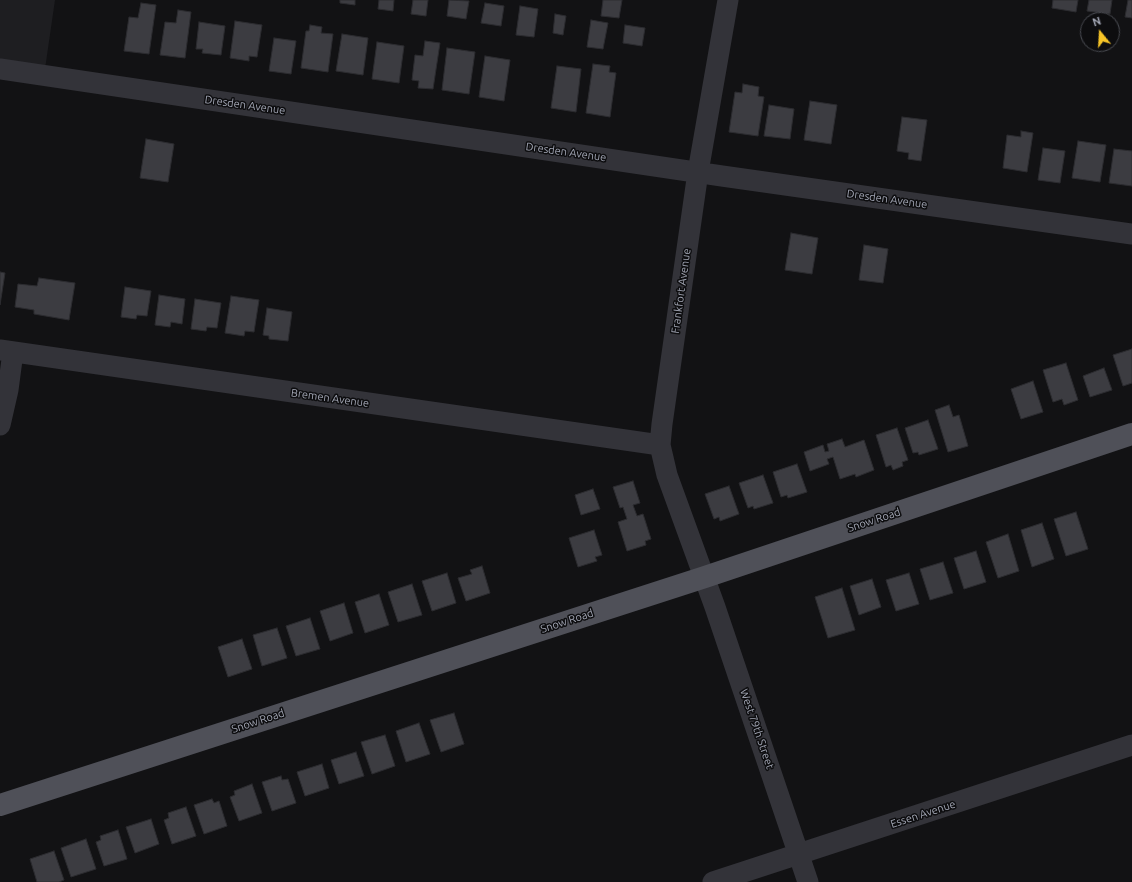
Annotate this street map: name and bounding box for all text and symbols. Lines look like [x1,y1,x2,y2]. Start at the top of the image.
north arrow [1080,12,1120,52]
text: N [1091,15,1102,29]
street label: Dresden Avenue [204,93,286,117]
street label: Dresden Avenue [525,140,607,164]
street label: Dresden Avenue [846,187,928,211]
street label: Frankfort Avenue [668,248,694,334]
street label: Bremen Avenue [290,386,370,410]
street label: Snow Road [846,505,902,535]
street label: Snow Road [539,606,595,636]
street label: West 79th Street [737,687,777,771]
street label: Snow Road [230,706,286,736]
street label: Essen Avenue [889,797,957,831]

